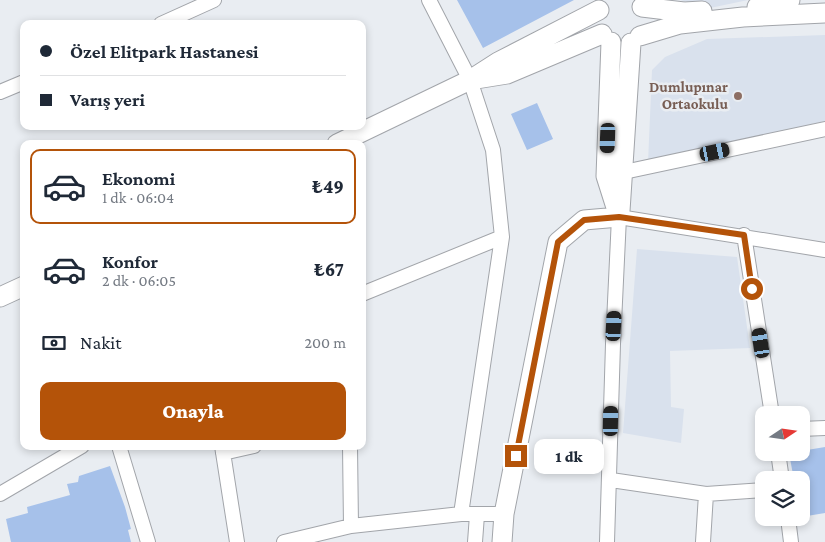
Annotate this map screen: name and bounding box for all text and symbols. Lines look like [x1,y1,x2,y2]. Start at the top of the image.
text: Özel Elitpark Hastanesi [70,41,259,62]
place label: Dumlupınar Ortaokulu [649,79,728,112]
text: Varış yeri [70,89,145,110]
marker: Dumlupınar Ortaokulu [732,90,744,102]
car [599,123,616,153]
car [698,142,731,162]
icon: car [42,164,87,209]
text: Ekonomi [102,168,175,189]
text: ₺49 [312,176,344,197]
text: 1 dk · 06:04 [102,189,174,206]
icon: car [42,247,87,292]
text: Konfor [102,251,158,272]
text: ₺67 [314,259,344,280]
text: 2 dk · 06:05 [102,272,176,289]
route start [741,278,763,300]
car [605,311,622,341]
car [751,327,770,359]
icon: cash [40,329,68,357]
text: Nakit [80,332,122,353]
text: 200 m [304,334,346,351]
button: Onayla [40,382,346,440]
car [603,406,618,436]
north arrow [755,406,810,461]
map controls [755,406,810,526]
callout: 1 dk [534,438,604,474]
route end [505,445,527,467]
text: 1 dk [555,448,583,465]
button: layers [755,471,810,526]

